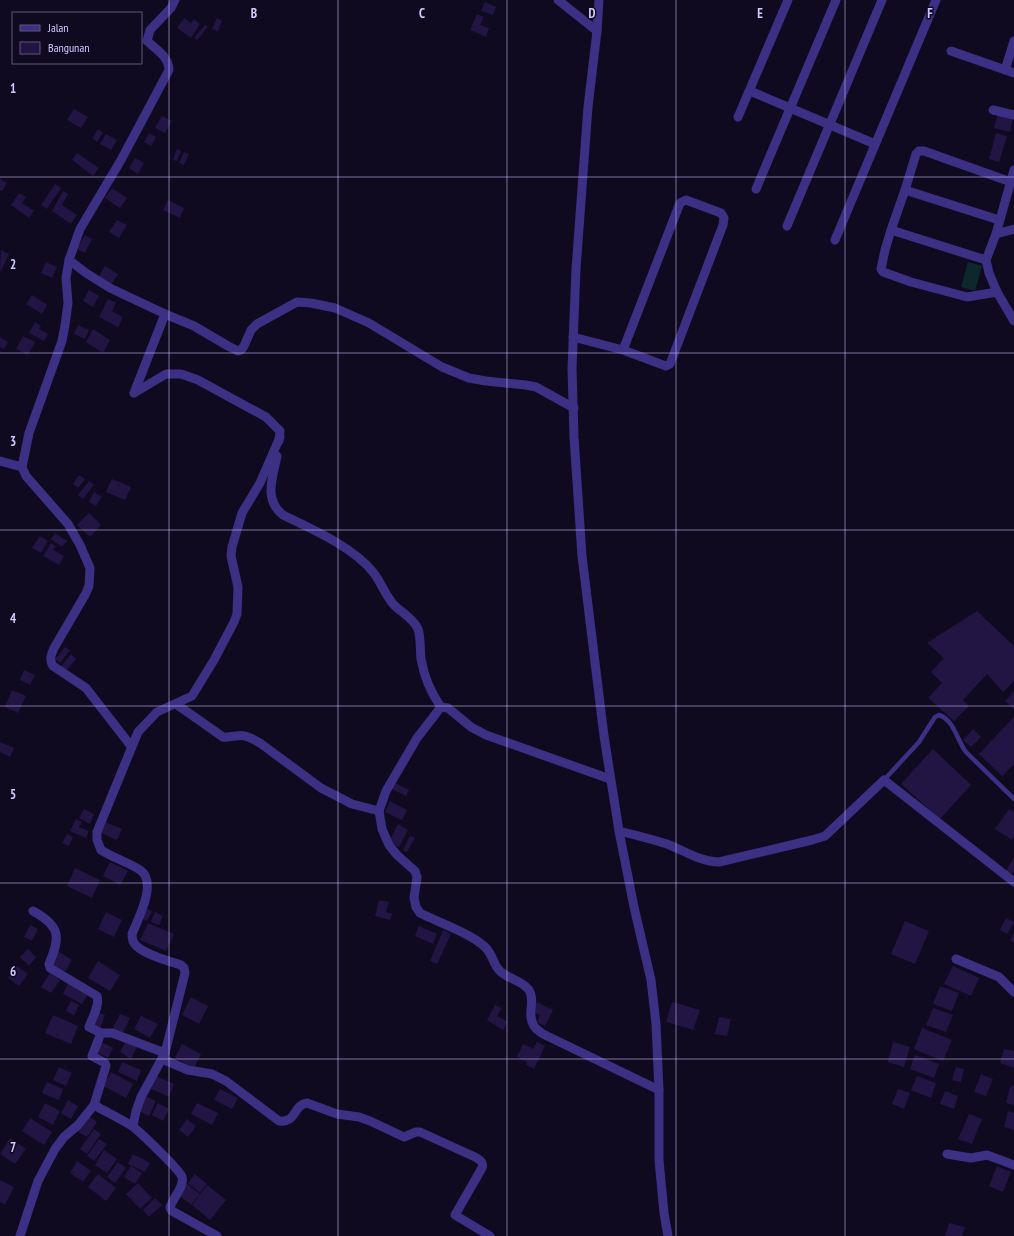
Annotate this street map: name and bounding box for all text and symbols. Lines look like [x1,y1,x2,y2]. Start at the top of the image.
text: B [251,5,257,22]
text: C [419,5,425,22]
text: D [589,5,596,22]
text: E [757,5,763,22]
text: F [927,5,933,22]
legend [12,12,142,64]
text: Jalan [47,20,69,35]
text: Bangunan [48,40,89,55]
text: 1 [10,80,16,97]
text: 2 [10,256,16,273]
text: 3 [10,433,16,450]
text: 4 [10,610,17,627]
text: 5 [10,786,16,803]
text: 6 [10,963,16,980]
text: 7 [10,1139,16,1156]

